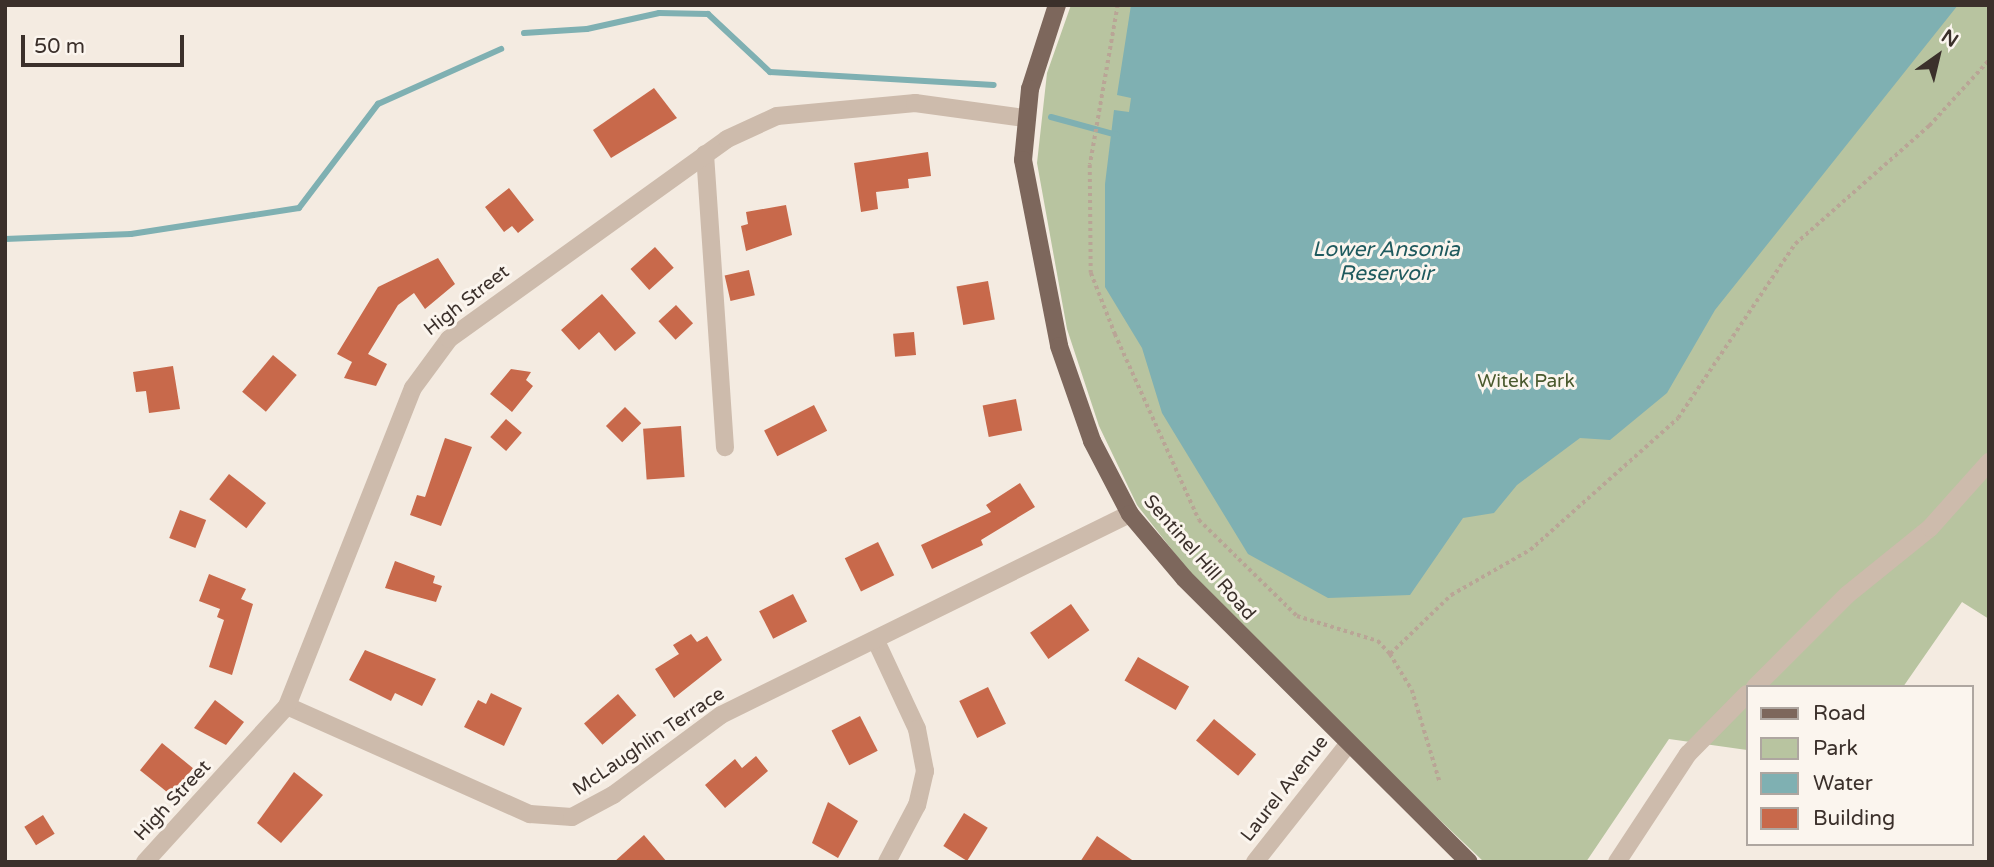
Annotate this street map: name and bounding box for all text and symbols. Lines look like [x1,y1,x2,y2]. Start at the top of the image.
scale bar [24,21,187,65]
north arrow [1903,21,1973,91]
text: N [1937,25,1962,52]
text: 50 m [34,34,85,59]
water label: Lower Ansonia Reservoir [1312,237,1460,287]
street label: High Street [420,261,514,341]
park label: Witek Park [1477,371,1575,393]
street label: Sentinel Hill Road [1138,491,1260,625]
street label: McLaughlin Terrace [569,683,729,801]
legend [1745,685,1973,846]
text: Road [1813,701,1866,726]
street label: Laurel Avenue [1236,731,1334,847]
text: Park [1813,736,1858,761]
street label: High Street [130,756,216,846]
text: Water [1813,771,1873,796]
text: Building [1813,806,1895,831]

